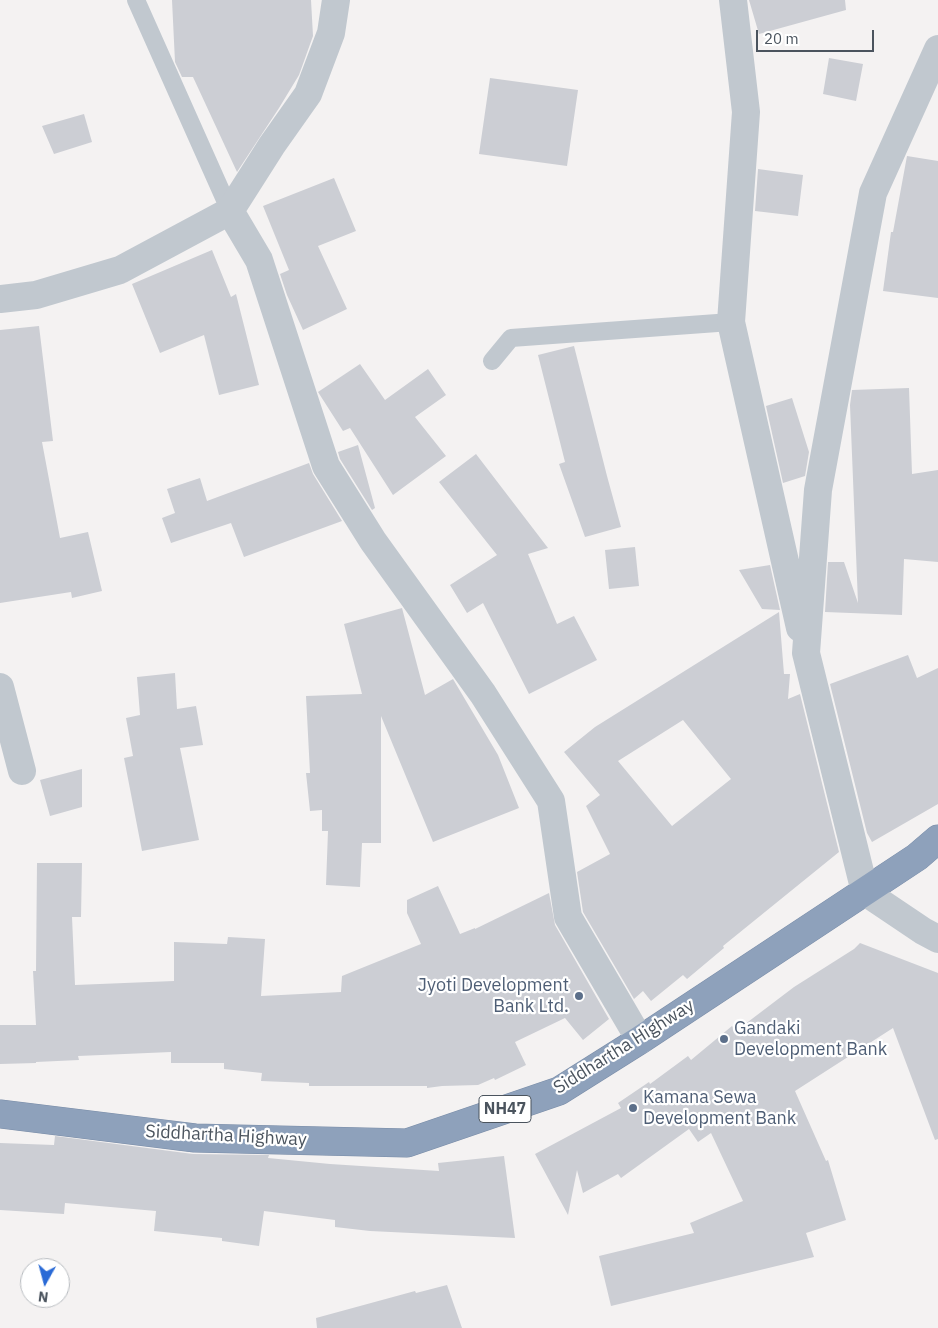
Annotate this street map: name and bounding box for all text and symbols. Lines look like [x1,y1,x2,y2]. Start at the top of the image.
scale bar [758,20,876,52]
text: 20 m [764,29,799,48]
place label: Jyoti Development Bank Ltd. [418,975,569,1018]
marker: Jyoti Development Bank Ltd. [573,990,585,1002]
street label: Siddhartha Highway [550,995,698,1099]
place label: Gandaki Development Bank [734,1018,887,1060]
marker: Gandaki Development Bank [718,1033,730,1045]
place label: Kamana Sewa Development Bank [643,1087,796,1130]
road number: NH47 [479,1096,531,1122]
marker: Kamana Sewa Development Bank [627,1102,639,1114]
street label: Siddhartha Highway [145,1121,307,1151]
north arrow [20,1258,70,1308]
text: N [37,1287,49,1306]

